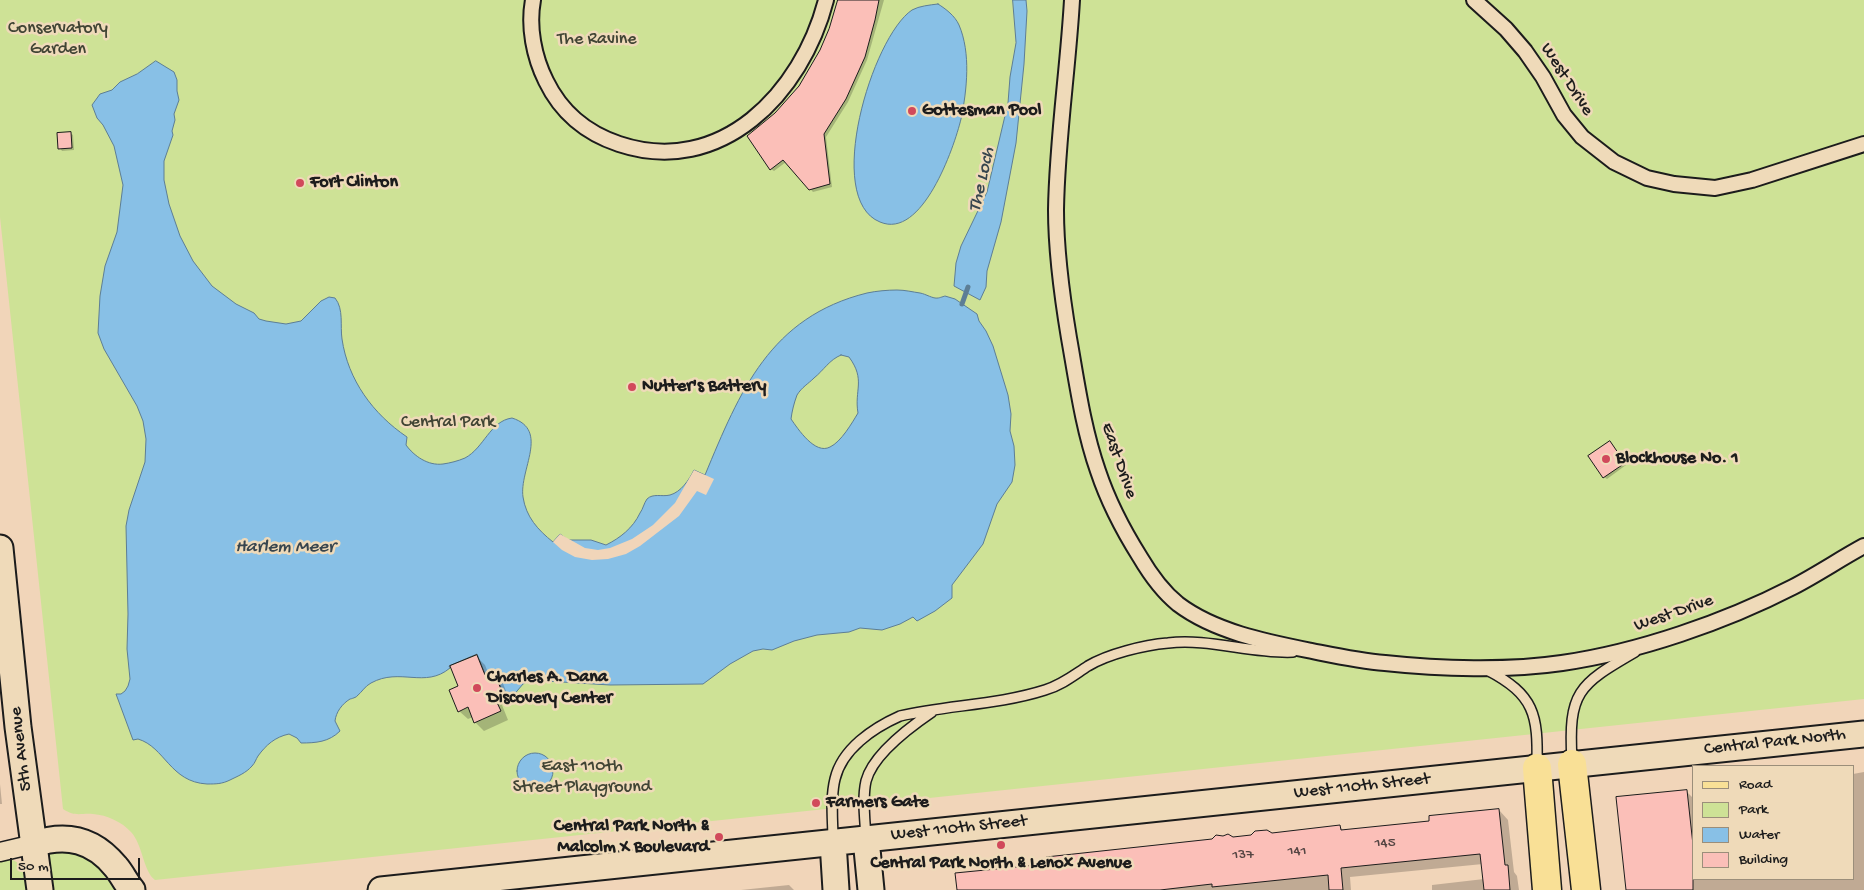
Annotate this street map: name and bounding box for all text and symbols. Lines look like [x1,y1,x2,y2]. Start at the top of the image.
park label: Conservatory Garden [8,18,108,60]
park label: The Ravine [557,29,637,51]
street label: West Drive [1535,40,1597,120]
place label: Gottesman Pool [922,100,1041,122]
marker: Gottesman Pool [906,105,918,117]
water label: The Loch [965,146,1001,214]
place label: Fort Clinton [310,172,398,194]
marker: Fort Clinton [294,177,306,189]
place label: Nutter's Battery [642,376,766,398]
marker: Nutter's Battery [626,381,638,393]
park label: Central Park [401,412,495,434]
street label: East Drive [1095,420,1141,502]
place label: Blockhouse No. 1 [1616,448,1739,470]
marker: Blockhouse No. 1 [1600,453,1612,465]
water label: Harlem Meer [235,537,335,559]
street label: West Drive [1632,590,1716,638]
place label: Charles A. Dana Discovery Center [487,667,612,710]
marker: Charles A. Dana Discovery Center [471,682,483,694]
street label: 5th Avenue [6,706,38,792]
street label: Central Park North [1703,725,1847,761]
park label: East 110th Street Playground [513,756,651,799]
legend [1692,765,1854,880]
street label: West 110th Street [1293,769,1431,805]
text: Road [1739,776,1772,794]
place label: Farmers Gate [826,792,929,814]
marker: Farmers Gate [810,797,822,809]
text: Park [1739,801,1768,819]
street label: West 110th Street [890,811,1028,847]
place label: Central Park North & Malcolm X Boulevard [554,816,709,859]
text: Water [1739,826,1779,844]
marker: Central Park North & Malcolm X Boulevard [713,831,725,843]
house number: 145 [1374,835,1396,853]
marker: Central Park North & Lenox Avenue [995,839,1007,851]
house number: 141 [1287,843,1307,861]
house number: 137 [1232,847,1254,865]
scale bar [12,848,142,880]
text: Building [1739,851,1788,869]
place label: Central Park North & Lenox Avenue [870,853,1132,875]
text: 50 m [18,858,49,876]

